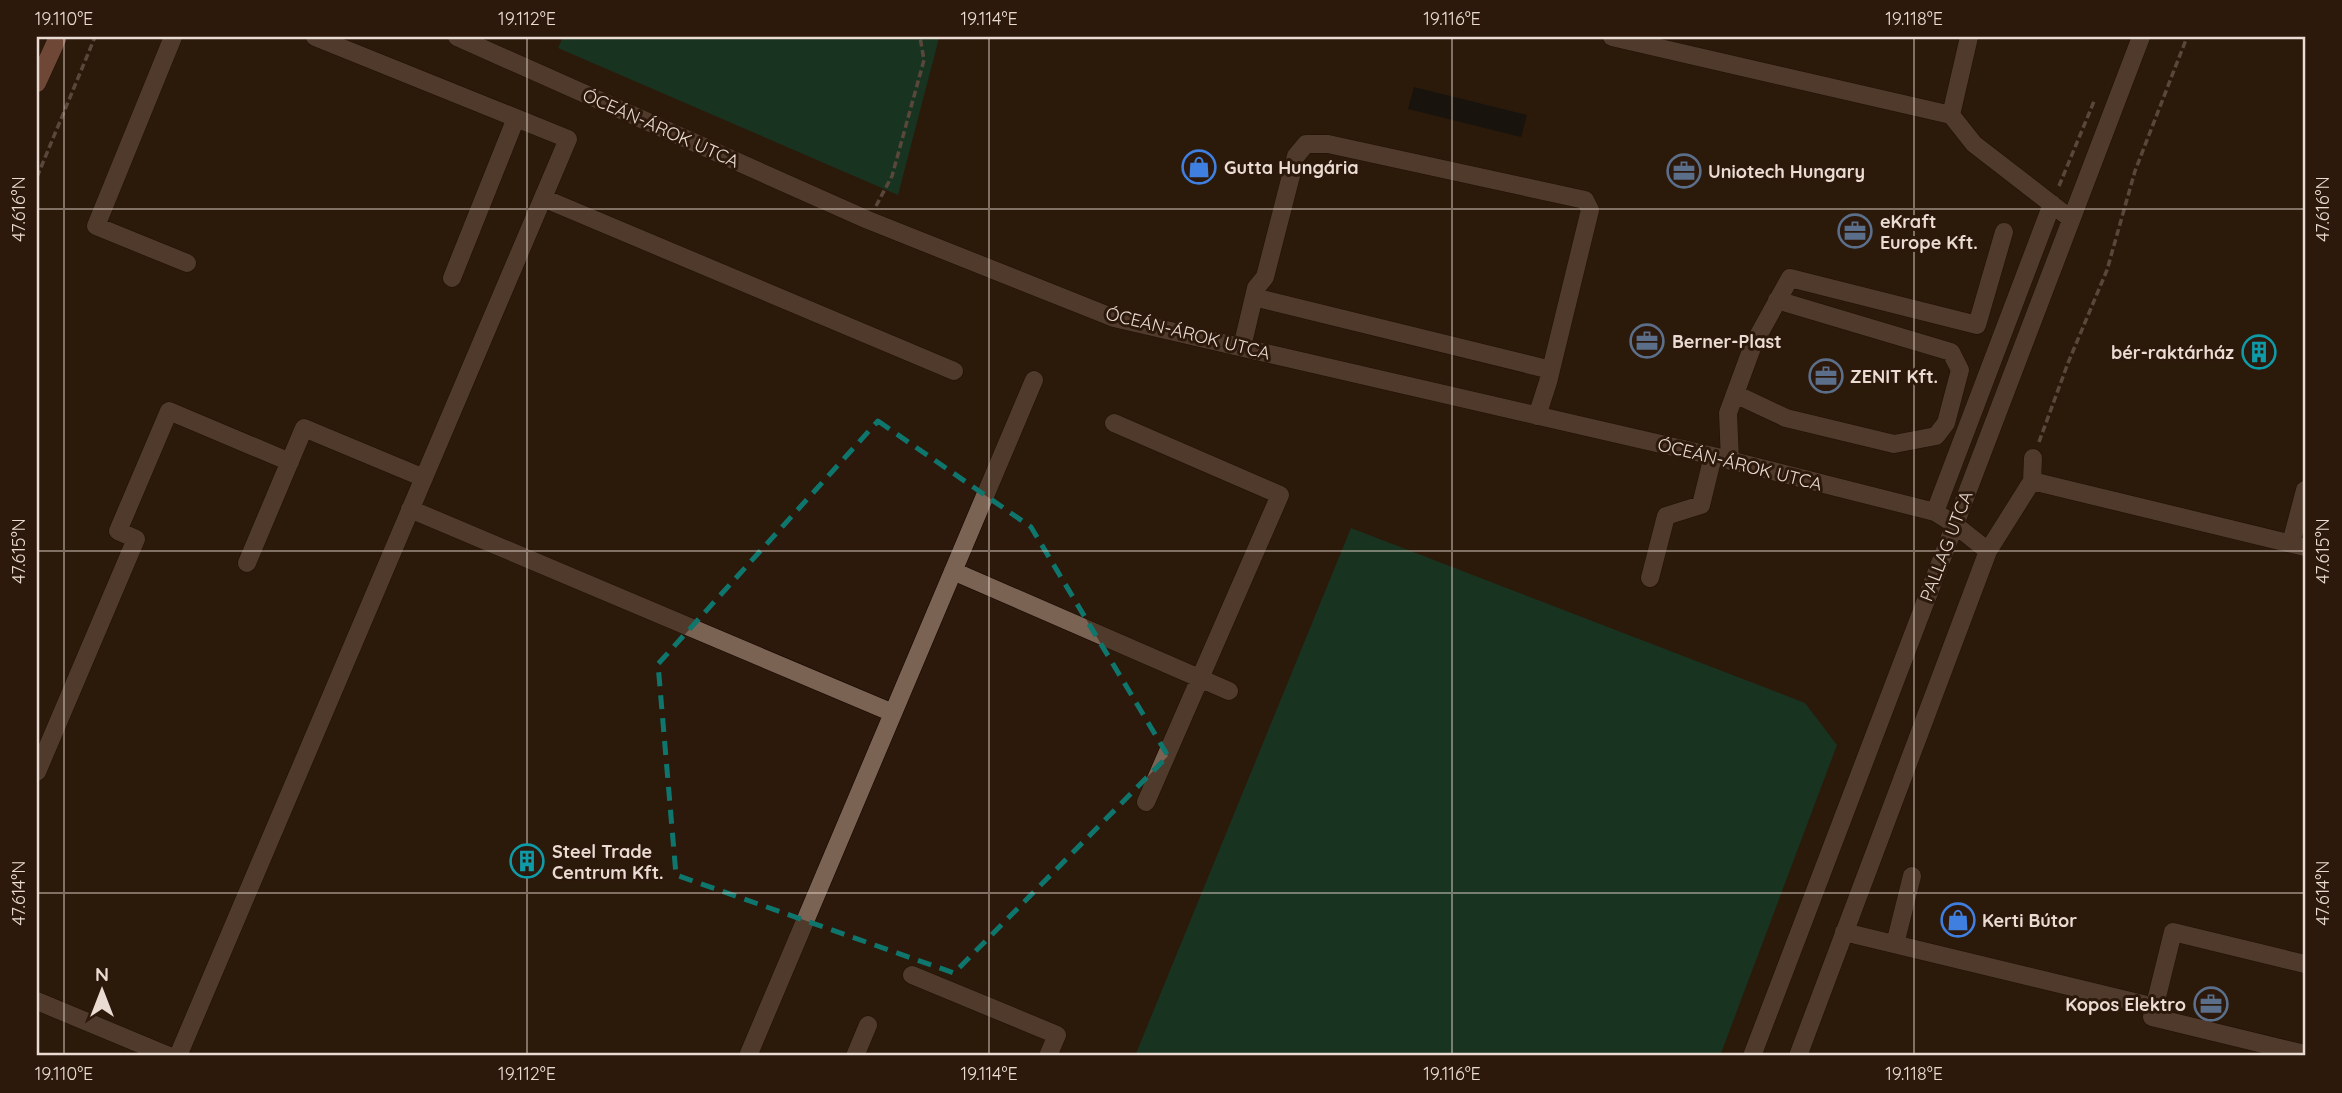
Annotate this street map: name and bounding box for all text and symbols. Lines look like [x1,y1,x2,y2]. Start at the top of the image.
text: 19.110°E [35,7,93,30]
text: 19.112°E [498,7,556,30]
text: 19.114°E [960,7,1018,30]
text: 19.116°E [1423,7,1481,30]
text: 19.118°E [1885,7,1943,30]
street label: ÓCEÁN-ÁROK UTCA [579,83,743,173]
shop icon: Gutta Hungária [1180,148,1218,186]
office icon: Uniotech Hungary [1665,152,1703,190]
place label: Gutta Hungária [1224,156,1358,179]
place label: Uniotech Hungary [1708,160,1865,183]
text: 47.616°N [7,176,30,242]
text: 47.616°N [2311,176,2334,242]
place label: eKraft Europe Kft. [1880,210,1978,254]
office icon: eKraft Europe Kft. [1836,212,1874,250]
street label: ÓCEÁN-ÁROK UTCA [1103,301,1273,365]
office icon: Berner-Plast [1628,322,1666,360]
place label: Berner-Plast [1672,330,1782,353]
building icon: bér-raktárház [2240,333,2278,371]
place label: bér-raktárház [2111,341,2234,364]
office icon: ZENIT Kft. [1807,357,1845,395]
place label: ZENIT Kft. [1850,365,1938,388]
street label: ÓCEÁN-ÁROK UTCA [1655,432,1825,496]
street label: PALLAG UTCA [1914,487,1978,605]
text: 47.615°N [7,518,30,584]
text: 47.615°N [2311,518,2334,584]
place label: Steel Trade Centrum Kft. [552,840,664,884]
building icon: Steel Trade Centrum Kft. [508,842,546,880]
text: 47.614°N [7,861,30,925]
text: 47.614°N [2311,861,2334,925]
shop icon: Kerti Bútor [1939,901,1977,939]
place label: Kerti Bútor [1982,909,2077,932]
north arrow [66,956,136,1026]
text: N [95,962,109,986]
office icon: Kopos Elektro [2192,985,2230,1023]
place label: Kopos Elektro [2065,993,2186,1016]
text: 19.110°E [35,1062,93,1085]
text: 19.112°E [498,1062,556,1085]
text: 19.114°E [960,1062,1018,1085]
text: 19.116°E [1423,1062,1481,1085]
text: 19.118°E [1885,1062,1943,1085]

